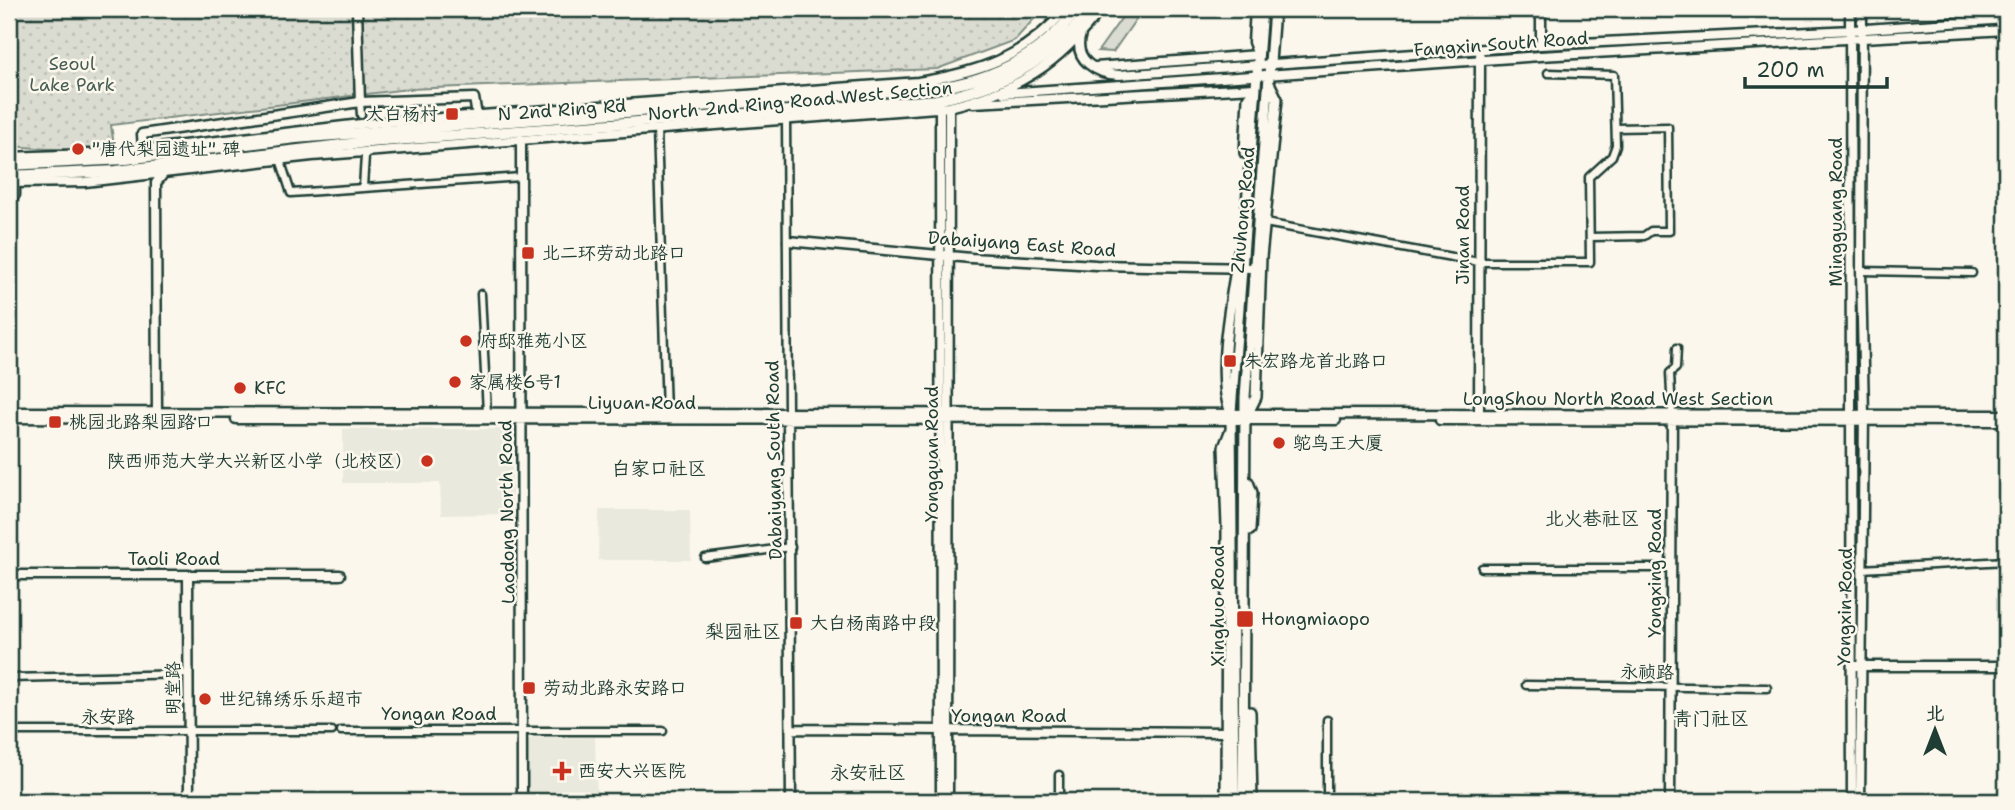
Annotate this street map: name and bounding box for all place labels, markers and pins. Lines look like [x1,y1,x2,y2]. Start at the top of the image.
place label: 大白杨村 [366,102,438,126]
marker: 大白杨村 [444,106,460,122]
place label: "唐代梨园遗址" 碑 [92,137,240,161]
marker: "唐代梨园遗址" 碑 [70,141,86,157]
place label: 北二环劳动北路口 [542,241,686,265]
marker: 北二环劳动北路口 [520,245,536,261]
place label: 府邸雅苑小区 [480,329,588,353]
marker: 府邸雅苑小区 [458,333,474,349]
place label: 朱宏路龙首北路口 [1244,349,1388,373]
marker: 朱宏路龙首北路口 [1222,353,1238,369]
place label: 家属楼6号1 [469,370,561,394]
marker: 家属楼6号1 [447,374,463,390]
place label: KFC [254,376,286,400]
marker: KFC [232,380,248,396]
place label: 桃园北路梨园路口 [69,410,213,434]
marker: 桃园北路梨园路口 [47,414,63,430]
place label: 鸵鸟王大厦 [1293,431,1383,455]
marker: 鸵鸟王大厦 [1271,435,1287,451]
place label: 陕西师范大学大兴新区小学（北校区） [107,449,413,473]
marker: 陕西师范大学大兴新区小学（北校区） [419,453,435,469]
place label: Hongmiaopo [1261,607,1370,631]
marker: Hongmiaopo [1235,609,1255,629]
place label: 大白杨南路中段 [810,611,936,635]
marker: 大白杨南路中段 [788,615,804,631]
place label: 劳动北路永安路口 [543,676,687,700]
marker: 劳动北路永安路口 [521,680,537,696]
place label: 世纪锦绣乐乐超市 [219,687,363,711]
marker: 世纪锦绣乐乐超市 [197,691,213,707]
place label: 西安大兴医院 [578,759,686,783]
marker: 西安大兴医院 [552,761,572,781]

